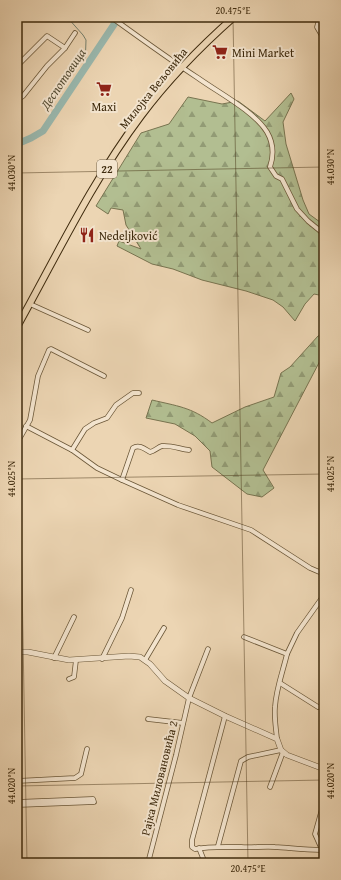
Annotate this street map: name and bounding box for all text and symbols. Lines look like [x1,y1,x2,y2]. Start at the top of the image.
text: 20.475°E [215,3,251,18]
supermarket icon: Mini Market [211,43,229,61]
street label: Милојка Вељовића [115,44,191,132]
place label: Mini Market [232,44,295,61]
water label: Деспотовица [35,45,90,114]
supermarket icon: Maxi [95,80,113,98]
place label: Maxi [92,98,117,115]
text: 44.030°N [323,148,338,185]
text: 44.030°N [4,154,19,191]
road number: 22 [97,160,117,178]
restaurant icon: Nedeljković [78,226,96,244]
place label: Nedeljković [99,227,158,244]
text: 44.025°N [323,455,338,492]
text: 44.025°N [4,460,19,497]
street label: Рајка Миловановића 2 [136,719,182,837]
text: 44.020°N [323,762,338,799]
text: 44.020°N [4,767,19,804]
text: 20.475°E [230,861,266,876]

